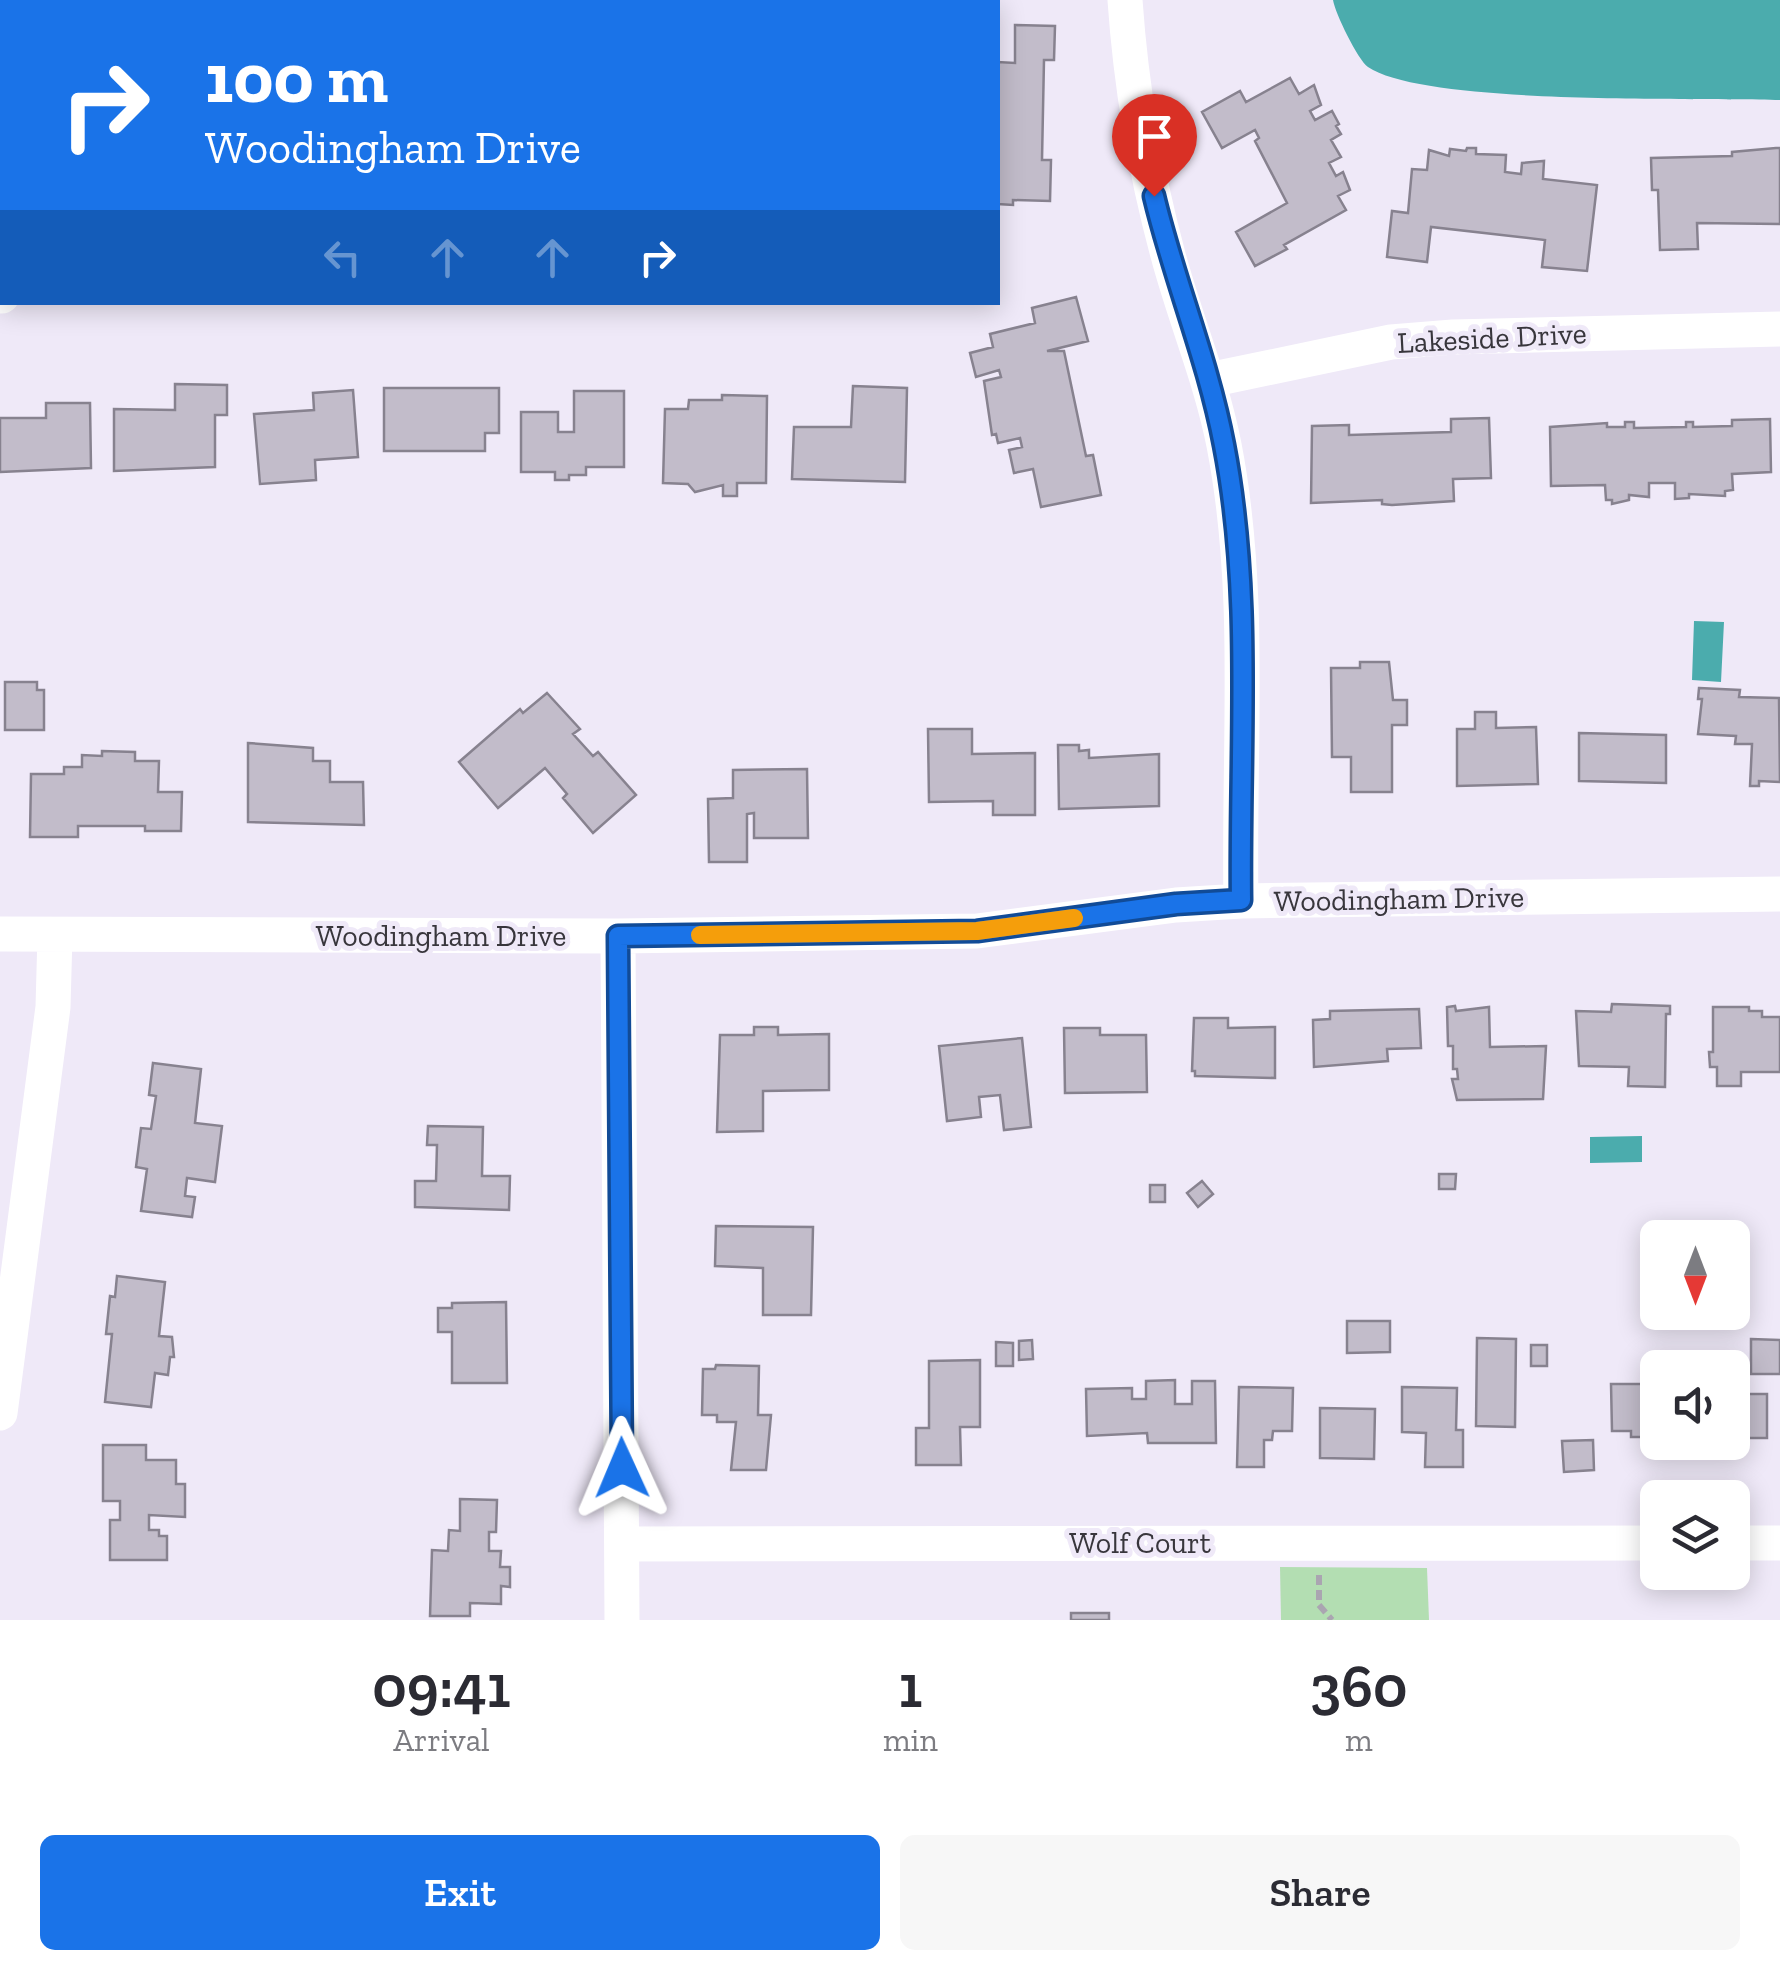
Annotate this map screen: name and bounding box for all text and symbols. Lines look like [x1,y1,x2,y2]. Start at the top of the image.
text: 100 m [205,36,388,120]
icon: right [40,40,170,170]
pin [1112,94,1197,197]
icon: arrive [1127,109,1182,164]
text: Woodingham Drive [205,121,581,175]
icon: left [315,230,370,285]
icon: ahead [420,230,475,285]
icon: ahead [525,230,580,285]
icon: right [630,230,685,285]
street label: Lakeside Drive [1396,315,1588,361]
street label: Woodingham Drive [1273,879,1525,919]
street label: Woodingham Drive [316,918,566,954]
north arrow [1640,1220,1750,1330]
map controls [1640,1220,1750,1590]
button: sound [1640,1350,1750,1460]
position arrow [570,1416,674,1520]
button: layers [1640,1480,1750,1590]
street label: Wolf Court [1069,1525,1211,1561]
text: 09:41 [372,1650,511,1722]
text: 1 [898,1650,922,1722]
text: 360 [1310,1650,1408,1722]
text: Arrival [393,1721,490,1759]
text: min [883,1721,938,1759]
text: m [1345,1721,1373,1759]
button: Exit [40,1835,880,1950]
button: Share [900,1835,1740,1950]

